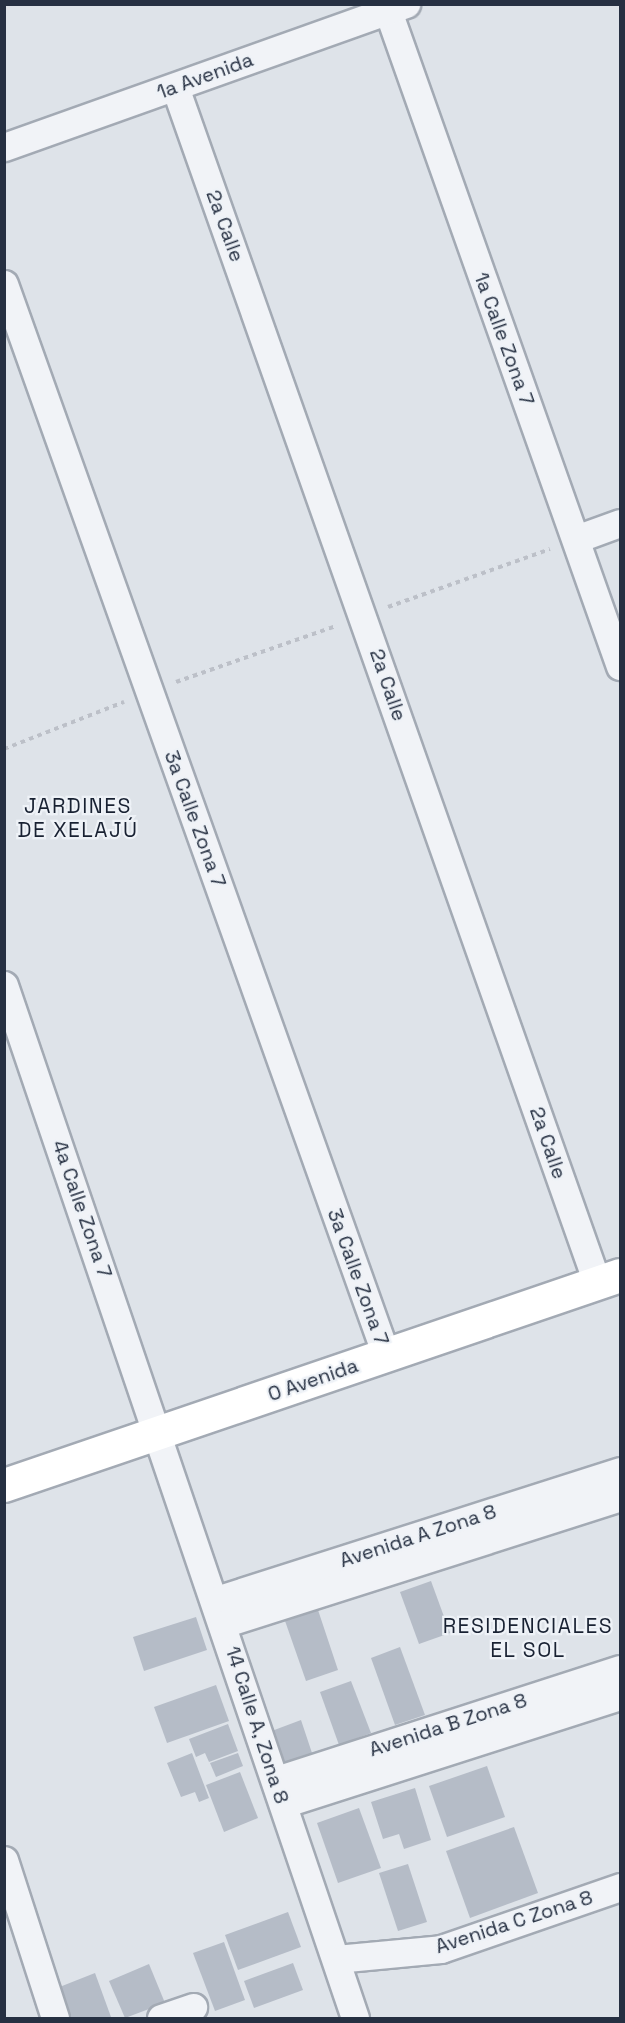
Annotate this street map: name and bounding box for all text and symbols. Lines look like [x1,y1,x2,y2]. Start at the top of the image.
street label: 1a Avenida [153,47,257,105]
street label: 2a Calle [201,187,249,265]
street label: 1a Calle Zona 7 [469,269,539,409]
street label: 2a Calle [364,646,412,724]
street label: 3a Calle Zona 7 [159,747,231,891]
district label: JARDINES DE XELAJÚ [17,793,139,843]
street label: 2a Calle [524,1104,572,1182]
street label: 4a Calle Zona 7 [47,1137,117,1281]
street label: 3a Calle Zona 7 [322,1205,394,1349]
street label: 0 Avenida [265,1353,361,1407]
street label: Avenida A Zona 8 [336,1499,500,1573]
district label: RESIDENCIALES EL SOL [443,1613,613,1663]
street label: 14 Calle A, Zona 8 [220,1643,294,1807]
street label: Avenida B Zona 8 [366,1688,530,1762]
street label: Avenida C Zona 8 [432,1885,596,1959]

